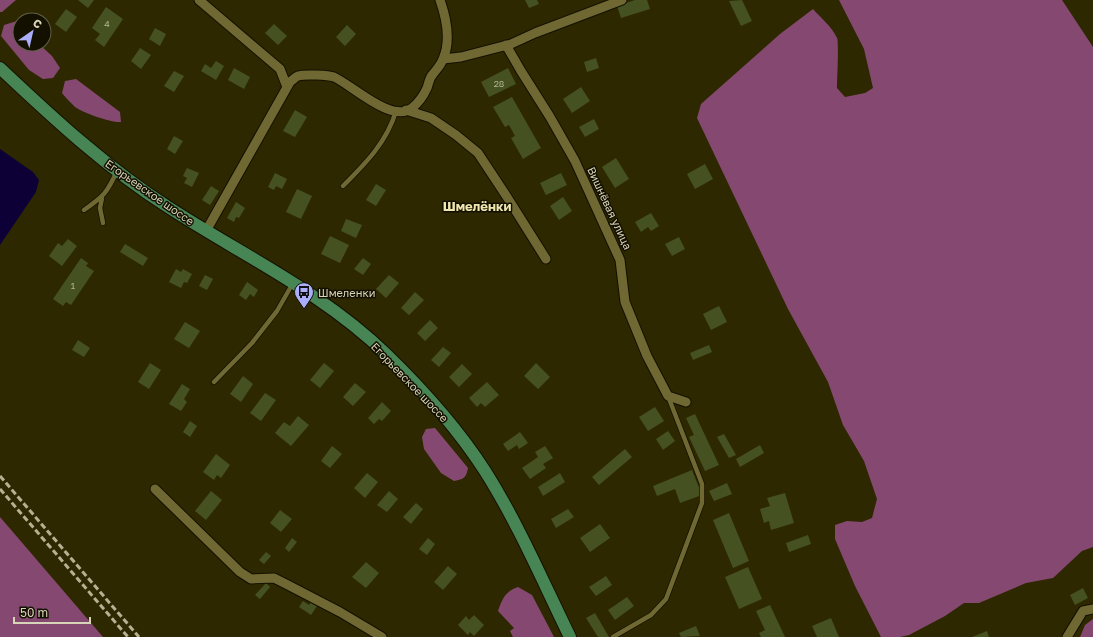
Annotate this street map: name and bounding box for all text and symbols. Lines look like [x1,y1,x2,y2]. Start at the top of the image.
north arrow [12,12,52,52]
text: С [31,16,45,31]
house number: 4 [104,18,110,29]
house number: 28 [494,78,504,89]
street label: Егорьевское шоссе [103,157,197,227]
street label: Вишнёвая улица [585,165,635,251]
district label: Шмелёнки [443,198,511,214]
house number: 1 [71,280,76,291]
bus stop icon: Шмеленки [293,281,315,309]
place label: Шмеленки [318,286,375,299]
street label: Егорьевское шоссе [369,340,451,424]
scale bar [14,599,90,625]
text: 50 m [20,605,48,620]

